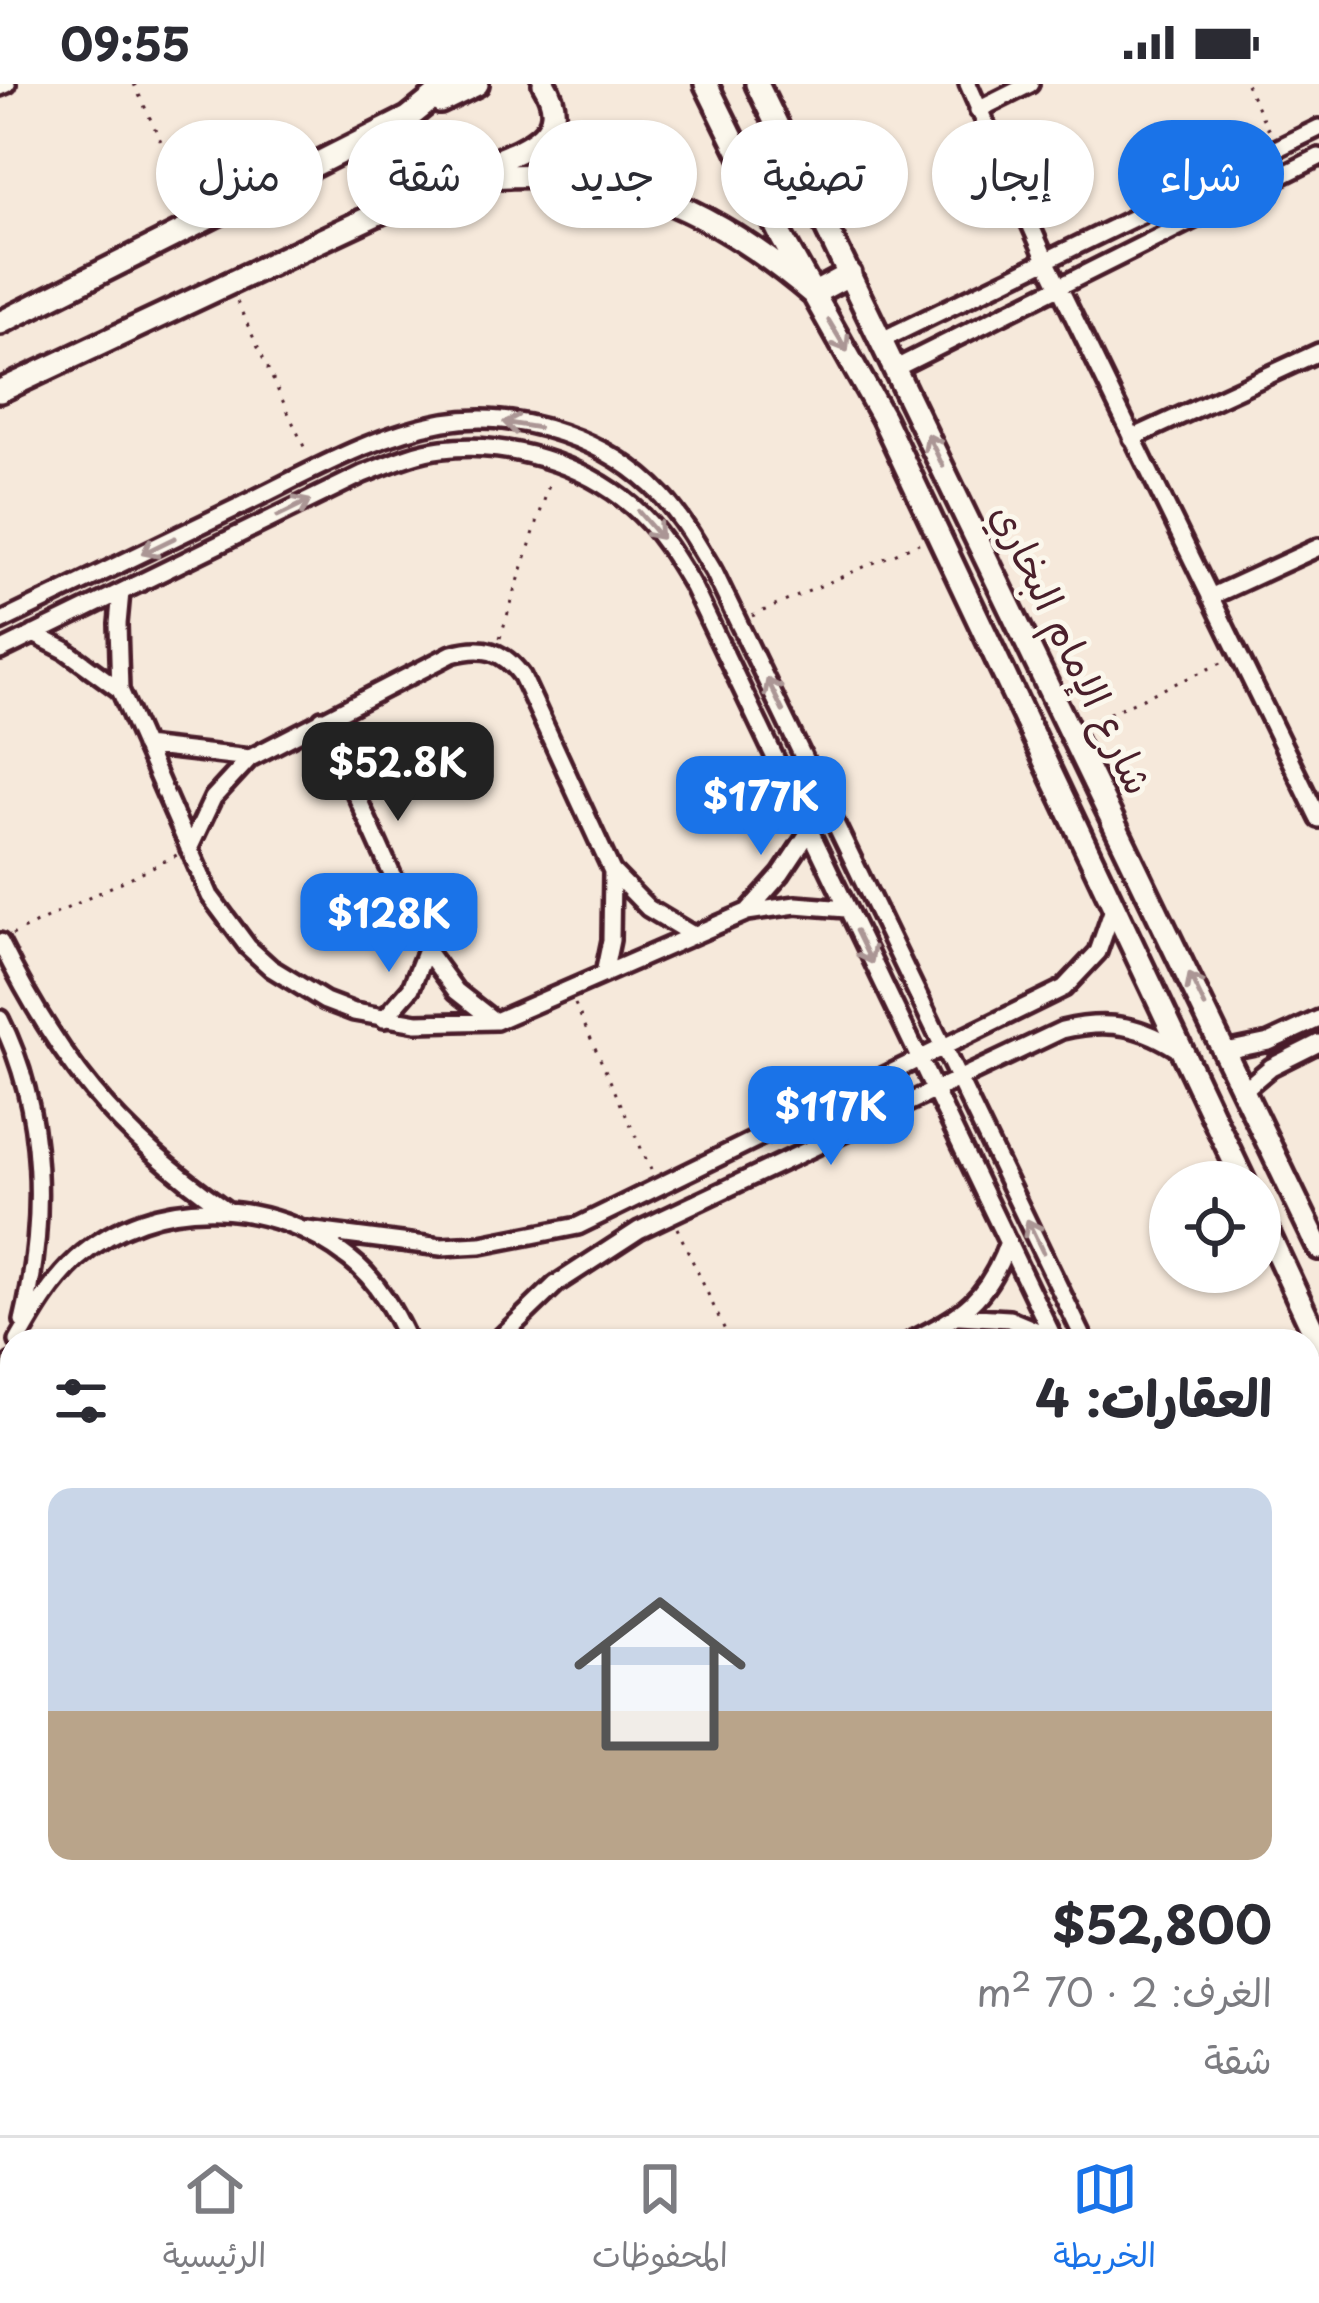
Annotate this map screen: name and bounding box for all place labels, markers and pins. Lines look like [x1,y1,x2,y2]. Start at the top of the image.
pin: $52.8K [300,722,496,824]
pin: $177K [677,756,845,858]
pin: $128K [305,873,473,975]
pin: $117K [747,1066,915,1168]

